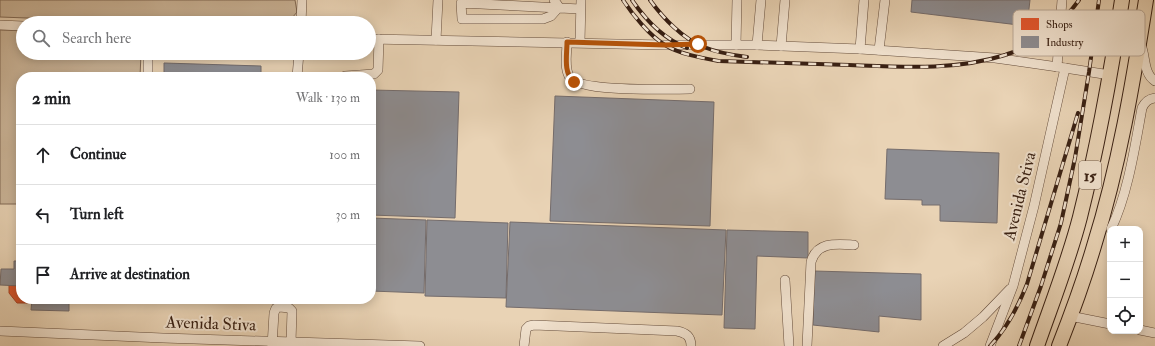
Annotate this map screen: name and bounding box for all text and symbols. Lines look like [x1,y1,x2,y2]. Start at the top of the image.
legend [1013,10,1145,56]
search box [16,16,376,60]
text: Shops [1046,18,1073,32]
icon: search [30,27,52,49]
text: Search here [62,29,131,48]
route start [689,35,707,53]
text: Industry [1046,36,1084,50]
route end [565,73,583,91]
text: 2 min [32,88,71,109]
text: Walk · 130 m [296,90,360,106]
icon: ahead [32,144,54,166]
text: Continue [70,145,126,164]
text: 100 m [329,147,360,163]
street label: Avenida Stiva [998,149,1041,244]
road number: 15 [1079,161,1101,189]
icon: left [32,204,54,226]
text: Turn left [70,205,124,224]
text: 30 m [336,207,360,223]
map controls [1107,226,1143,334]
button: + [1107,226,1143,262]
button: − [1107,262,1143,298]
icon: arrive [32,264,54,286]
text: Arrive at destination [70,265,190,284]
button: locate [1107,298,1143,334]
street label: Avenida Stiva [164,311,258,336]

